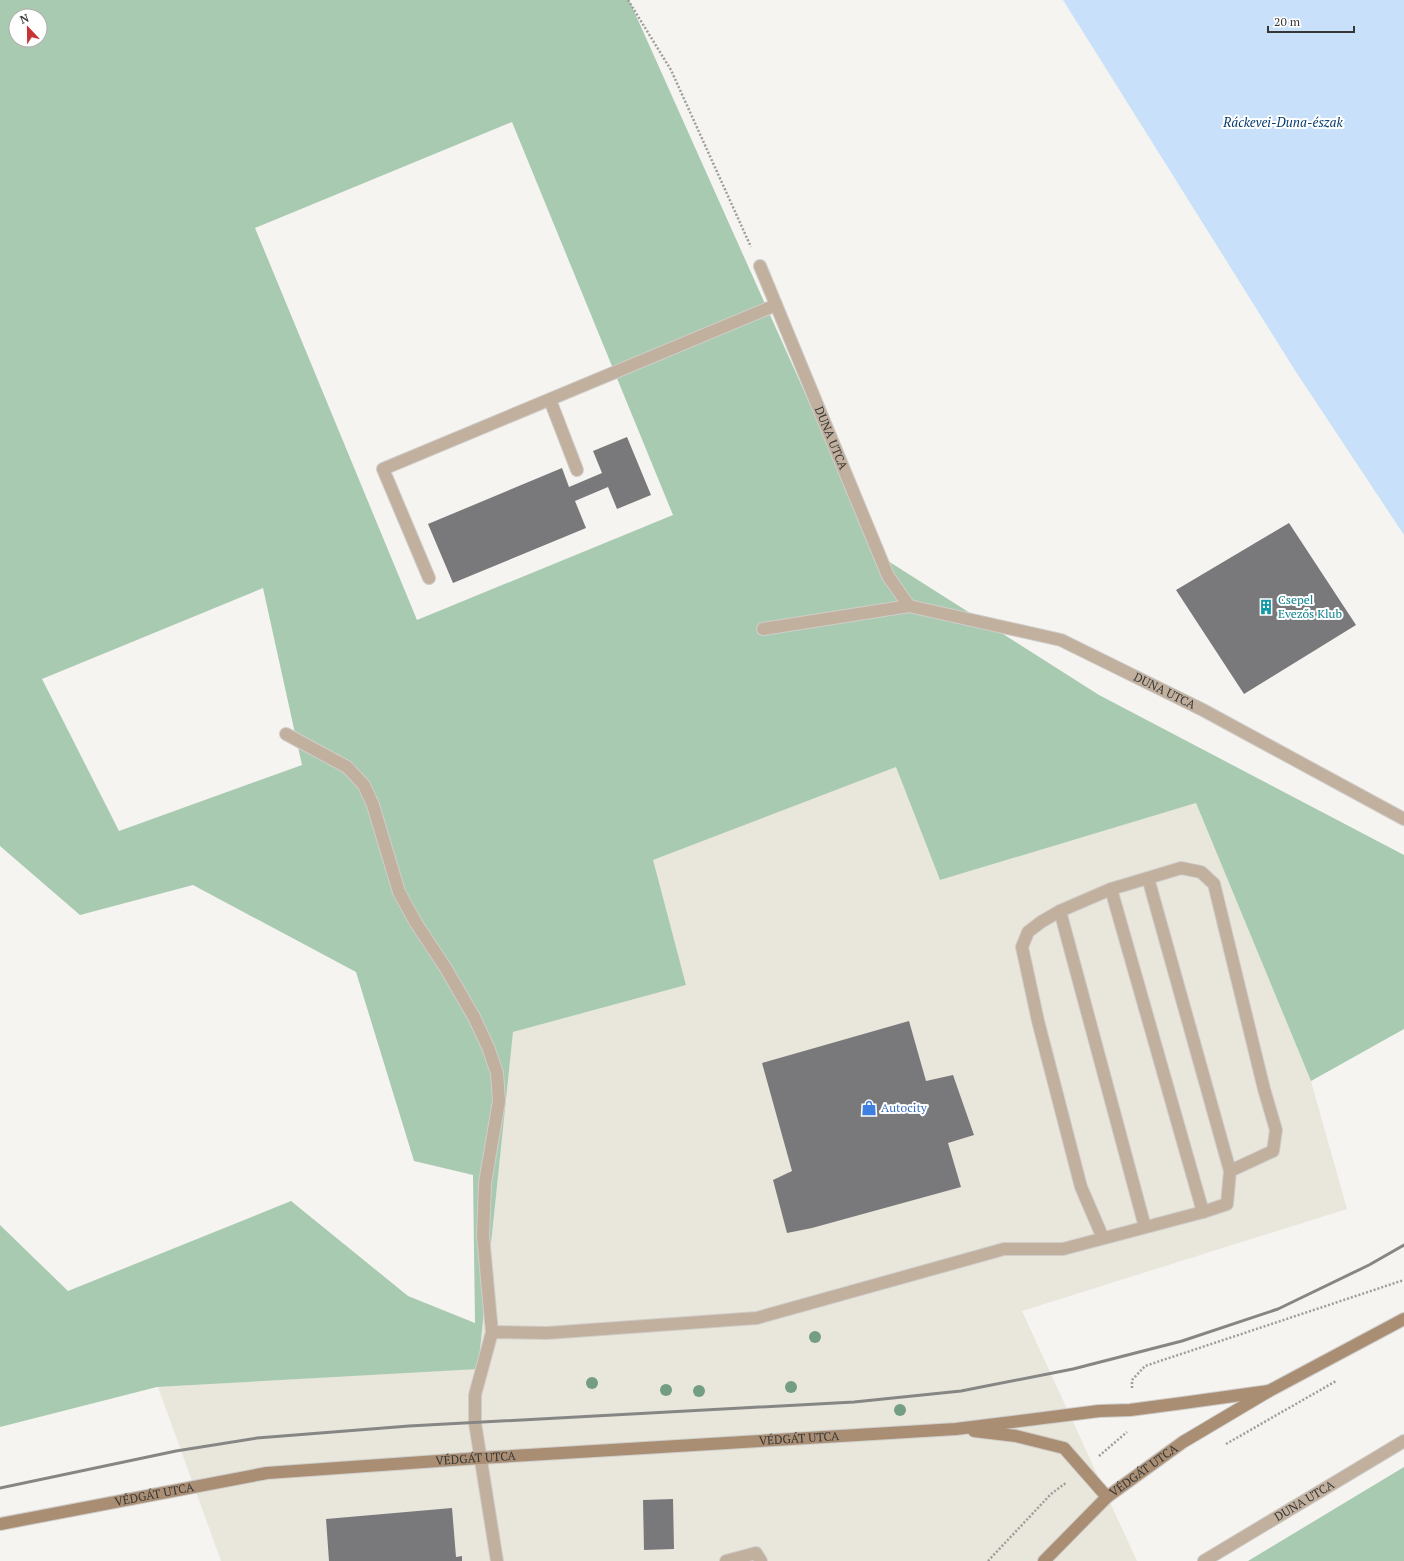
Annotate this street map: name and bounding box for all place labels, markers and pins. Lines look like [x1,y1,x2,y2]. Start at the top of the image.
place label: Csepel Evezős Klub [1278,592,1342,621]
building icon: Csepel Evezős Klub [1257,598,1275,616]
shop icon: Autocity [860,1099,878,1117]
place label: Autocity [881,1100,928,1115]

